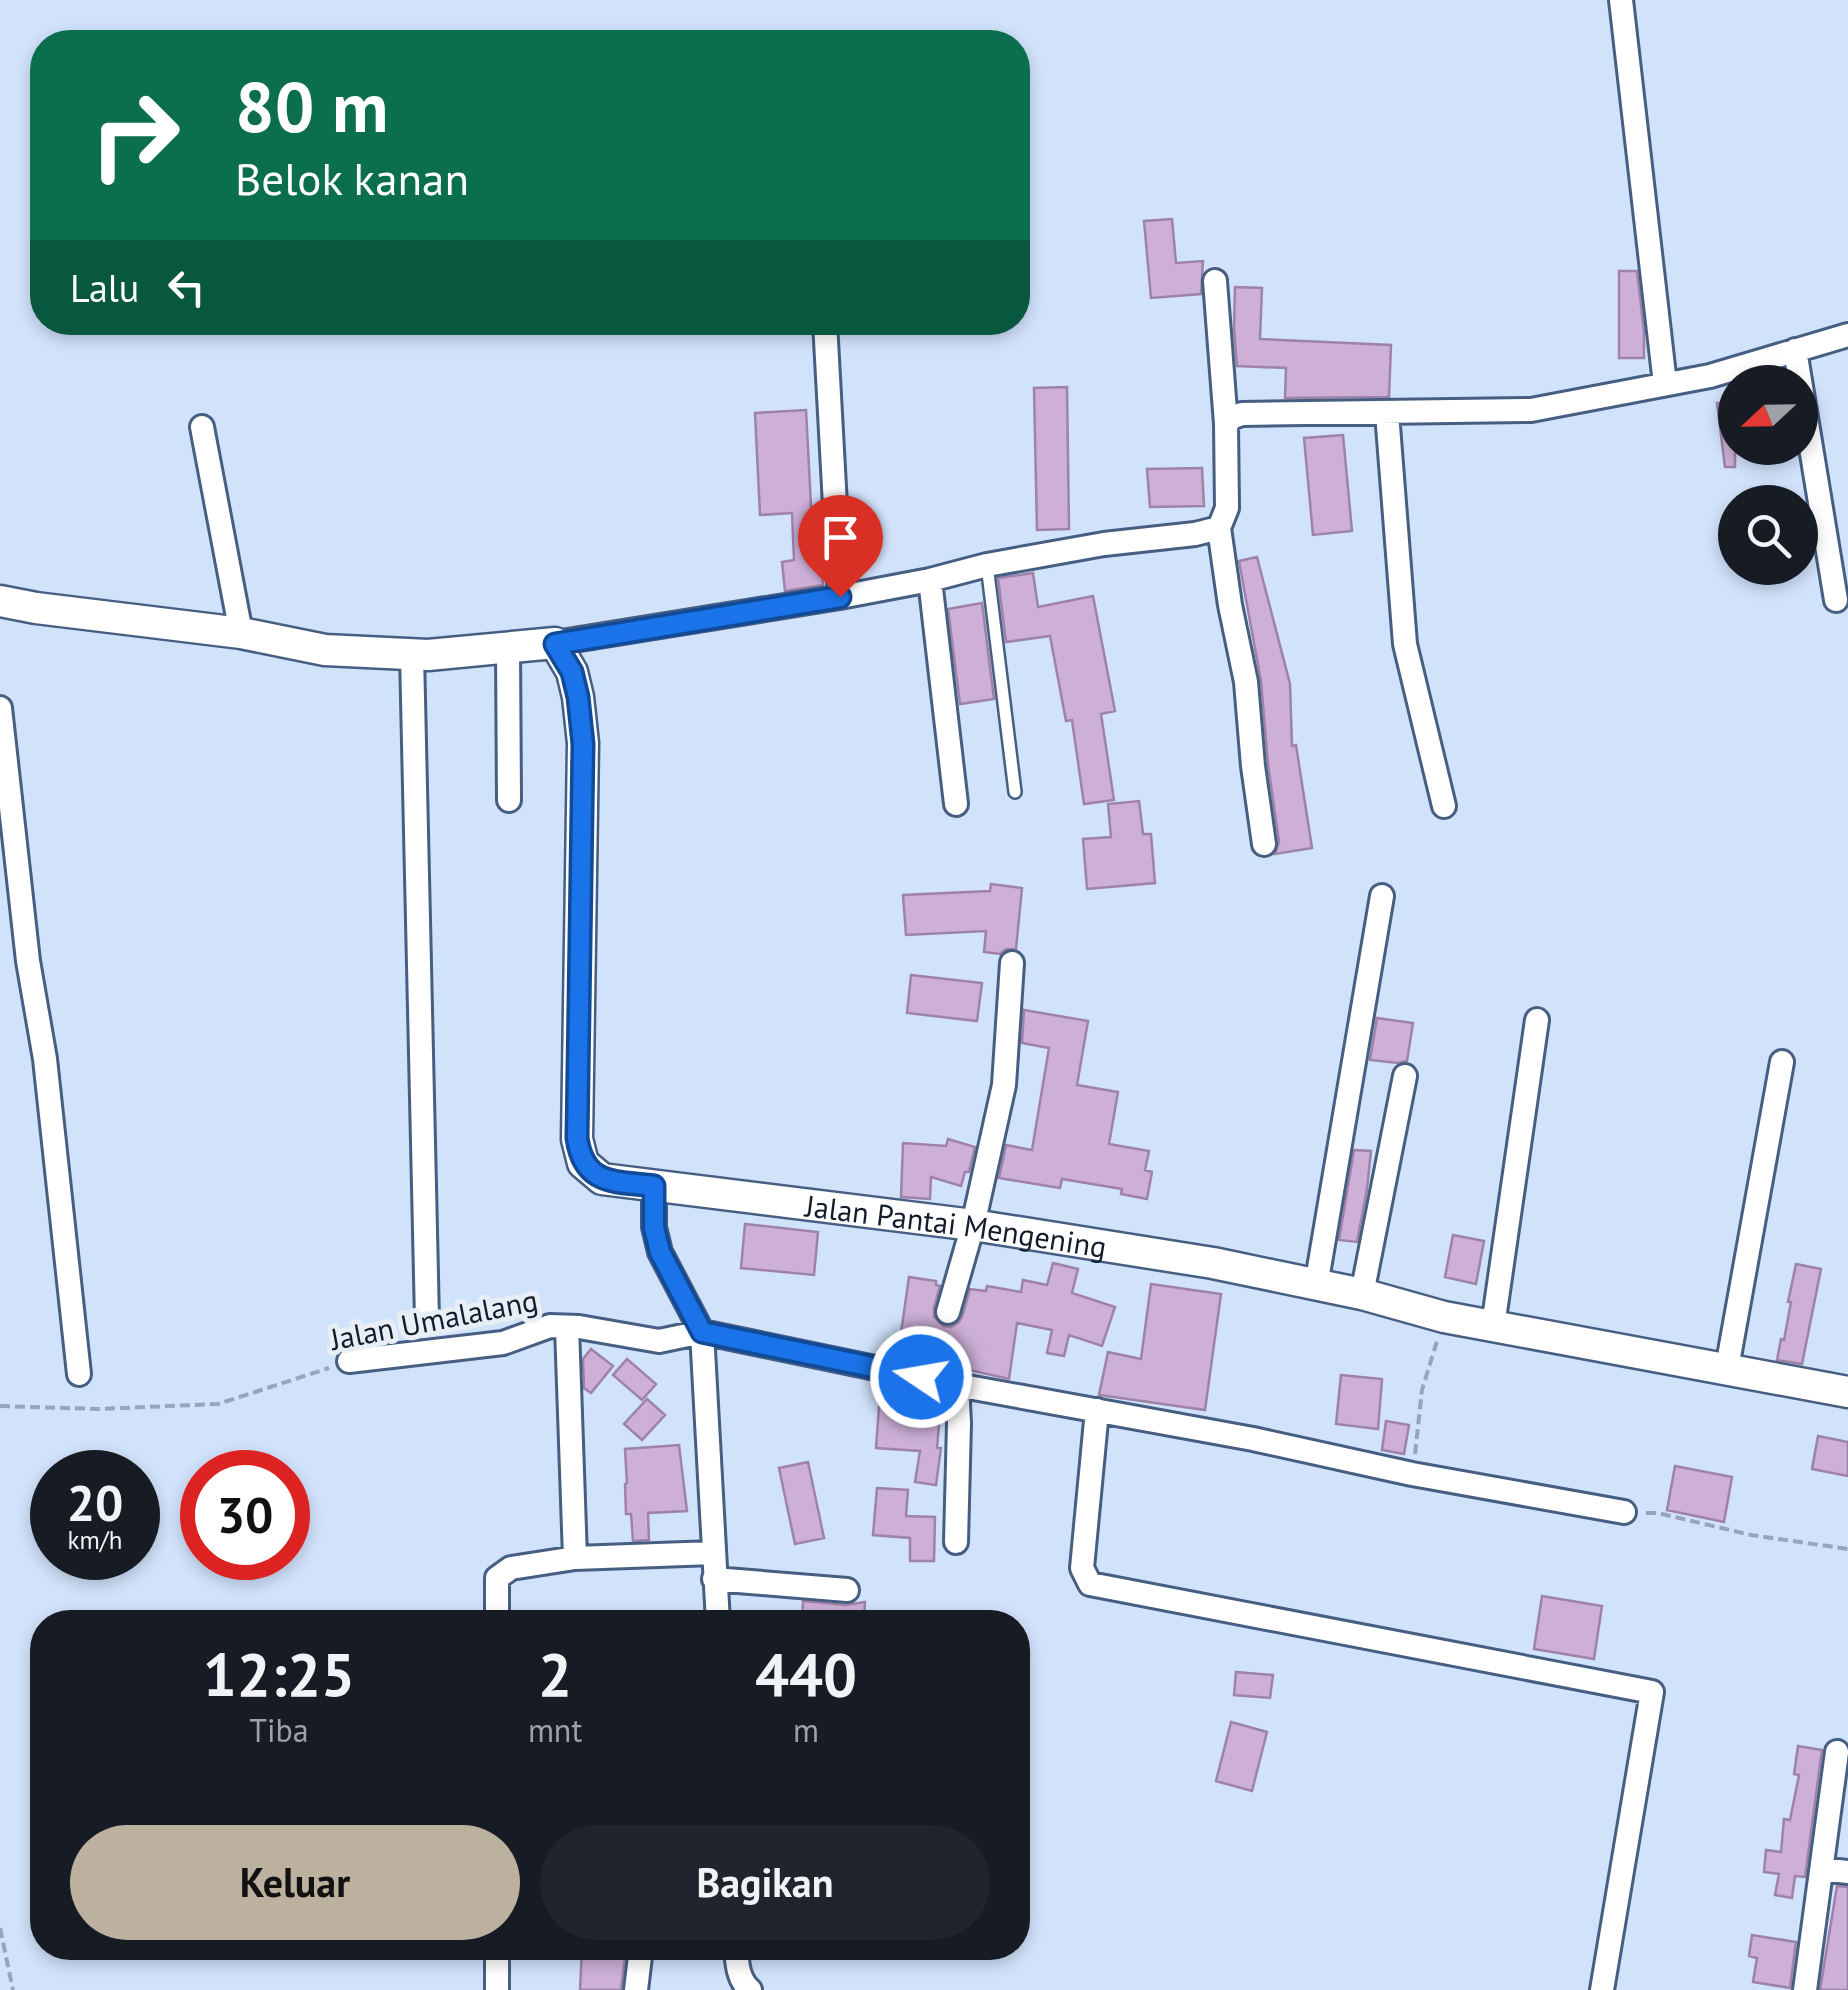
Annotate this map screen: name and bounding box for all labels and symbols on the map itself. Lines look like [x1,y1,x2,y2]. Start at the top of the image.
north arrow [1718,365,1818,465]
pin [798,495,883,598]
street label: Jalan Pantai Mengening [801,1185,1110,1265]
street label: Jalan Umalalang [325,1280,541,1359]
position arrow [869,1325,973,1429]
speed limit sign: 30 [180,1450,310,1580]

